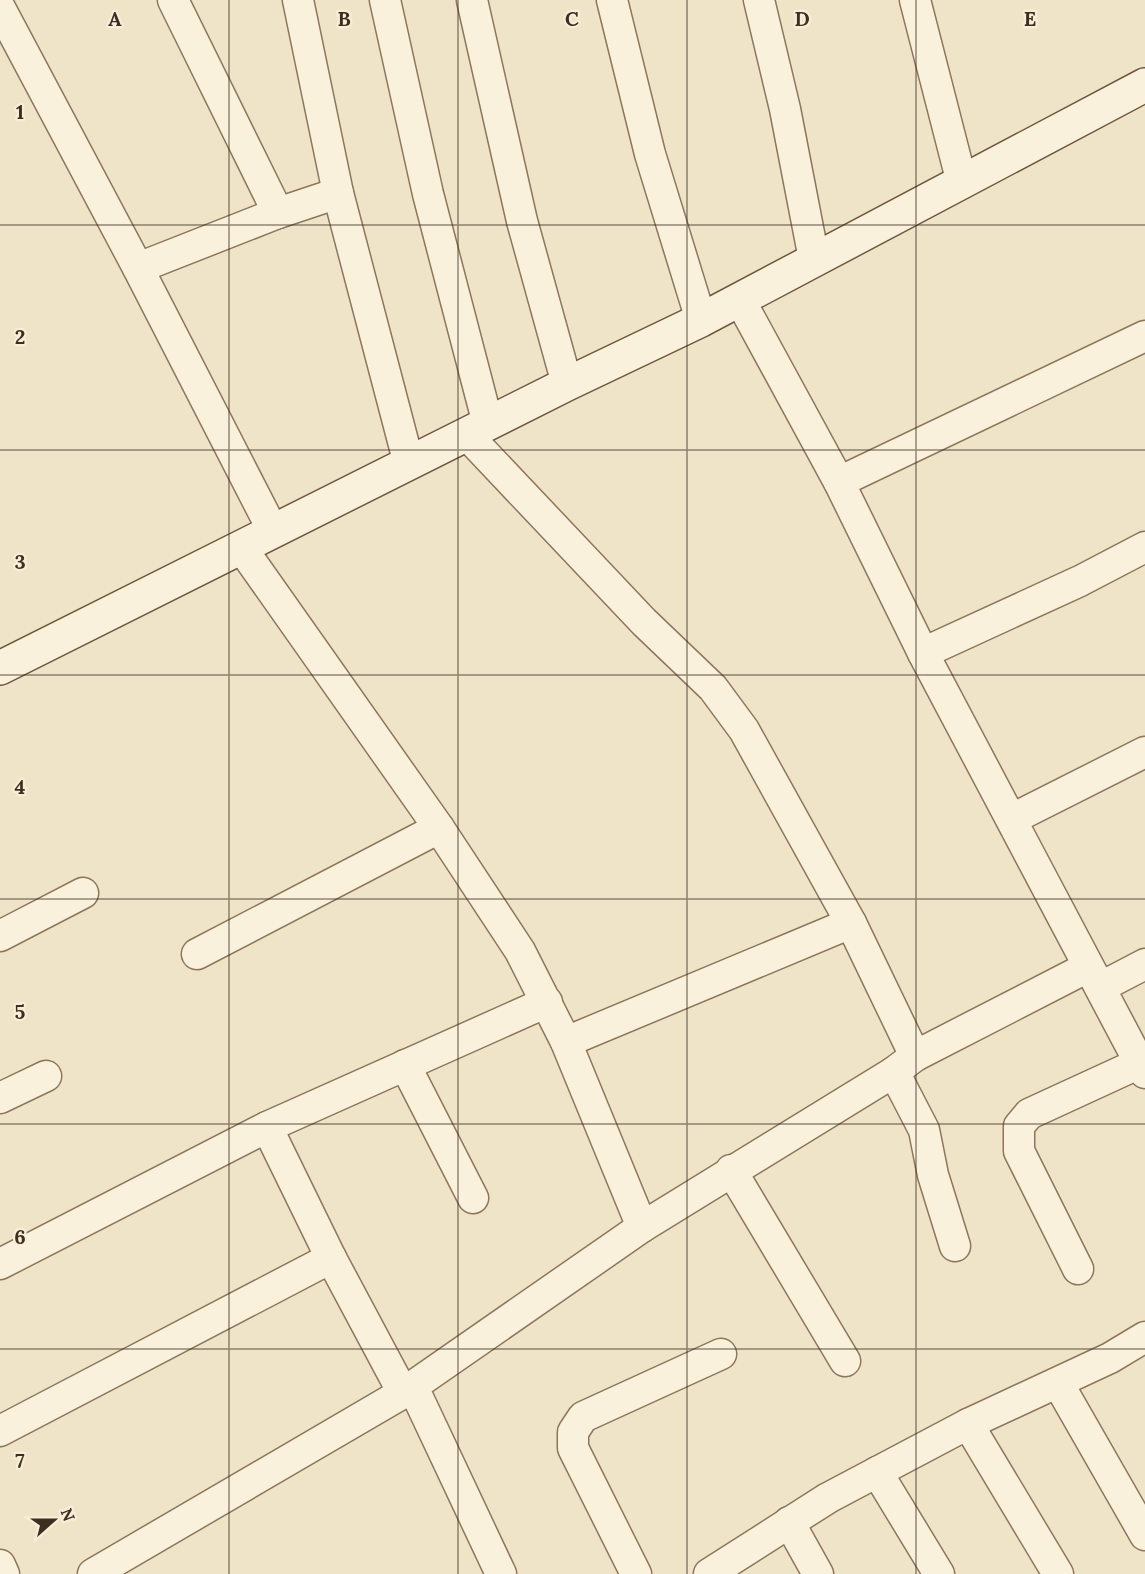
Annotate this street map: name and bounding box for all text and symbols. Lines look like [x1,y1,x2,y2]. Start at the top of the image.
text: A [108,6,122,31]
text: B [337,6,351,31]
text: C [565,6,579,31]
text: D [794,6,810,31]
text: E [1024,6,1036,31]
text: 1 [16,99,24,124]
text: 2 [15,324,25,349]
text: 3 [14,549,26,574]
text: 4 [15,774,26,799]
text: 5 [15,999,26,1024]
text: 6 [14,1224,26,1249]
text: 7 [15,1448,25,1473]
north arrow [24,1490,84,1550]
text: N [56,1505,80,1524]

